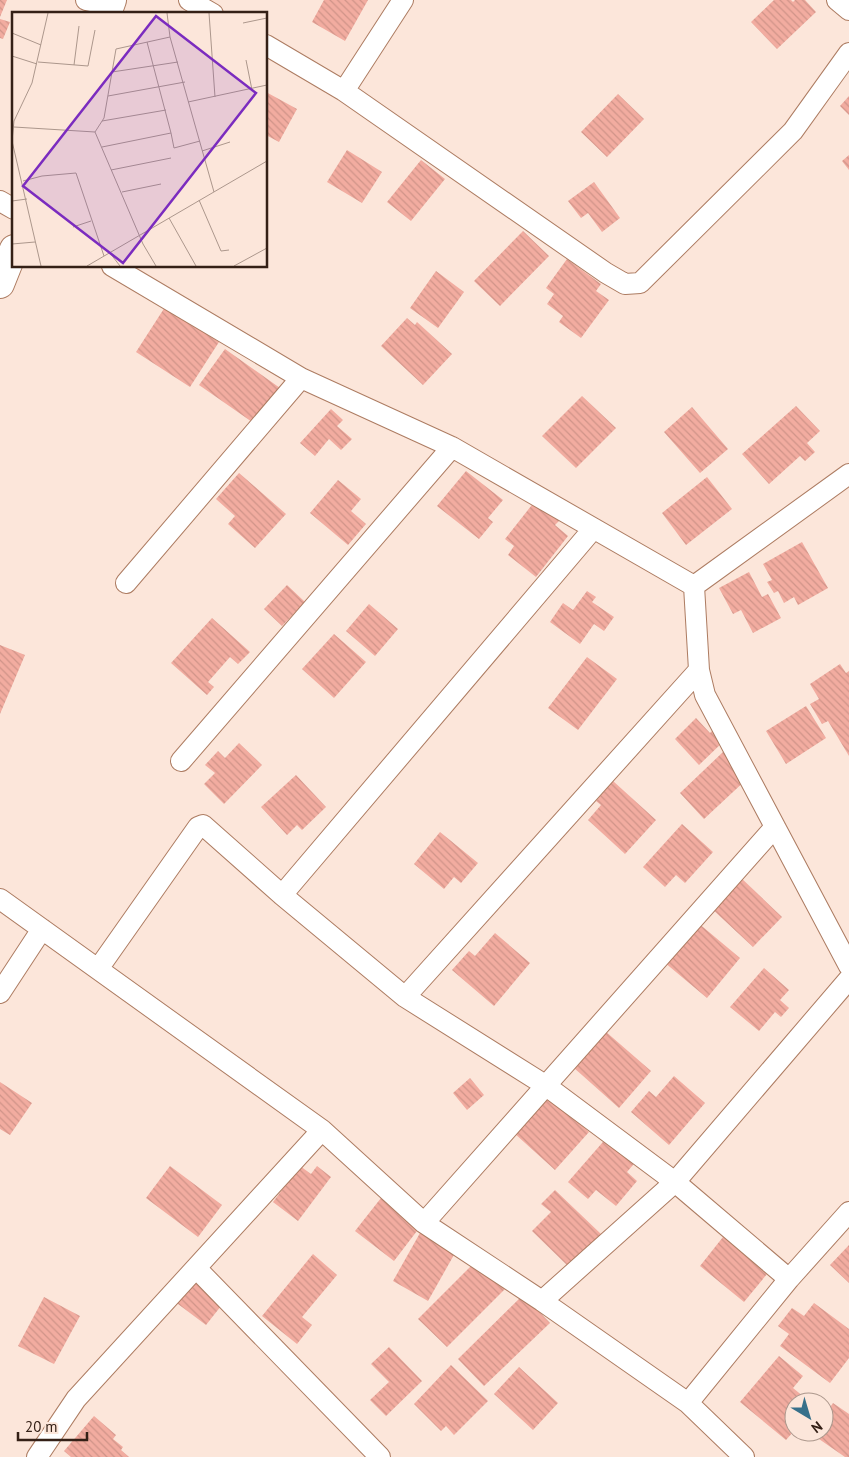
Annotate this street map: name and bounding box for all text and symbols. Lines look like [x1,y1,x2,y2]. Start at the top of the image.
inset map [12,12,268,268]
north arrow [784,1392,834,1442]
scale bar [18,1410,86,1442]
text: 20 m [25,1417,58,1436]
text: N [808,1417,826,1437]

